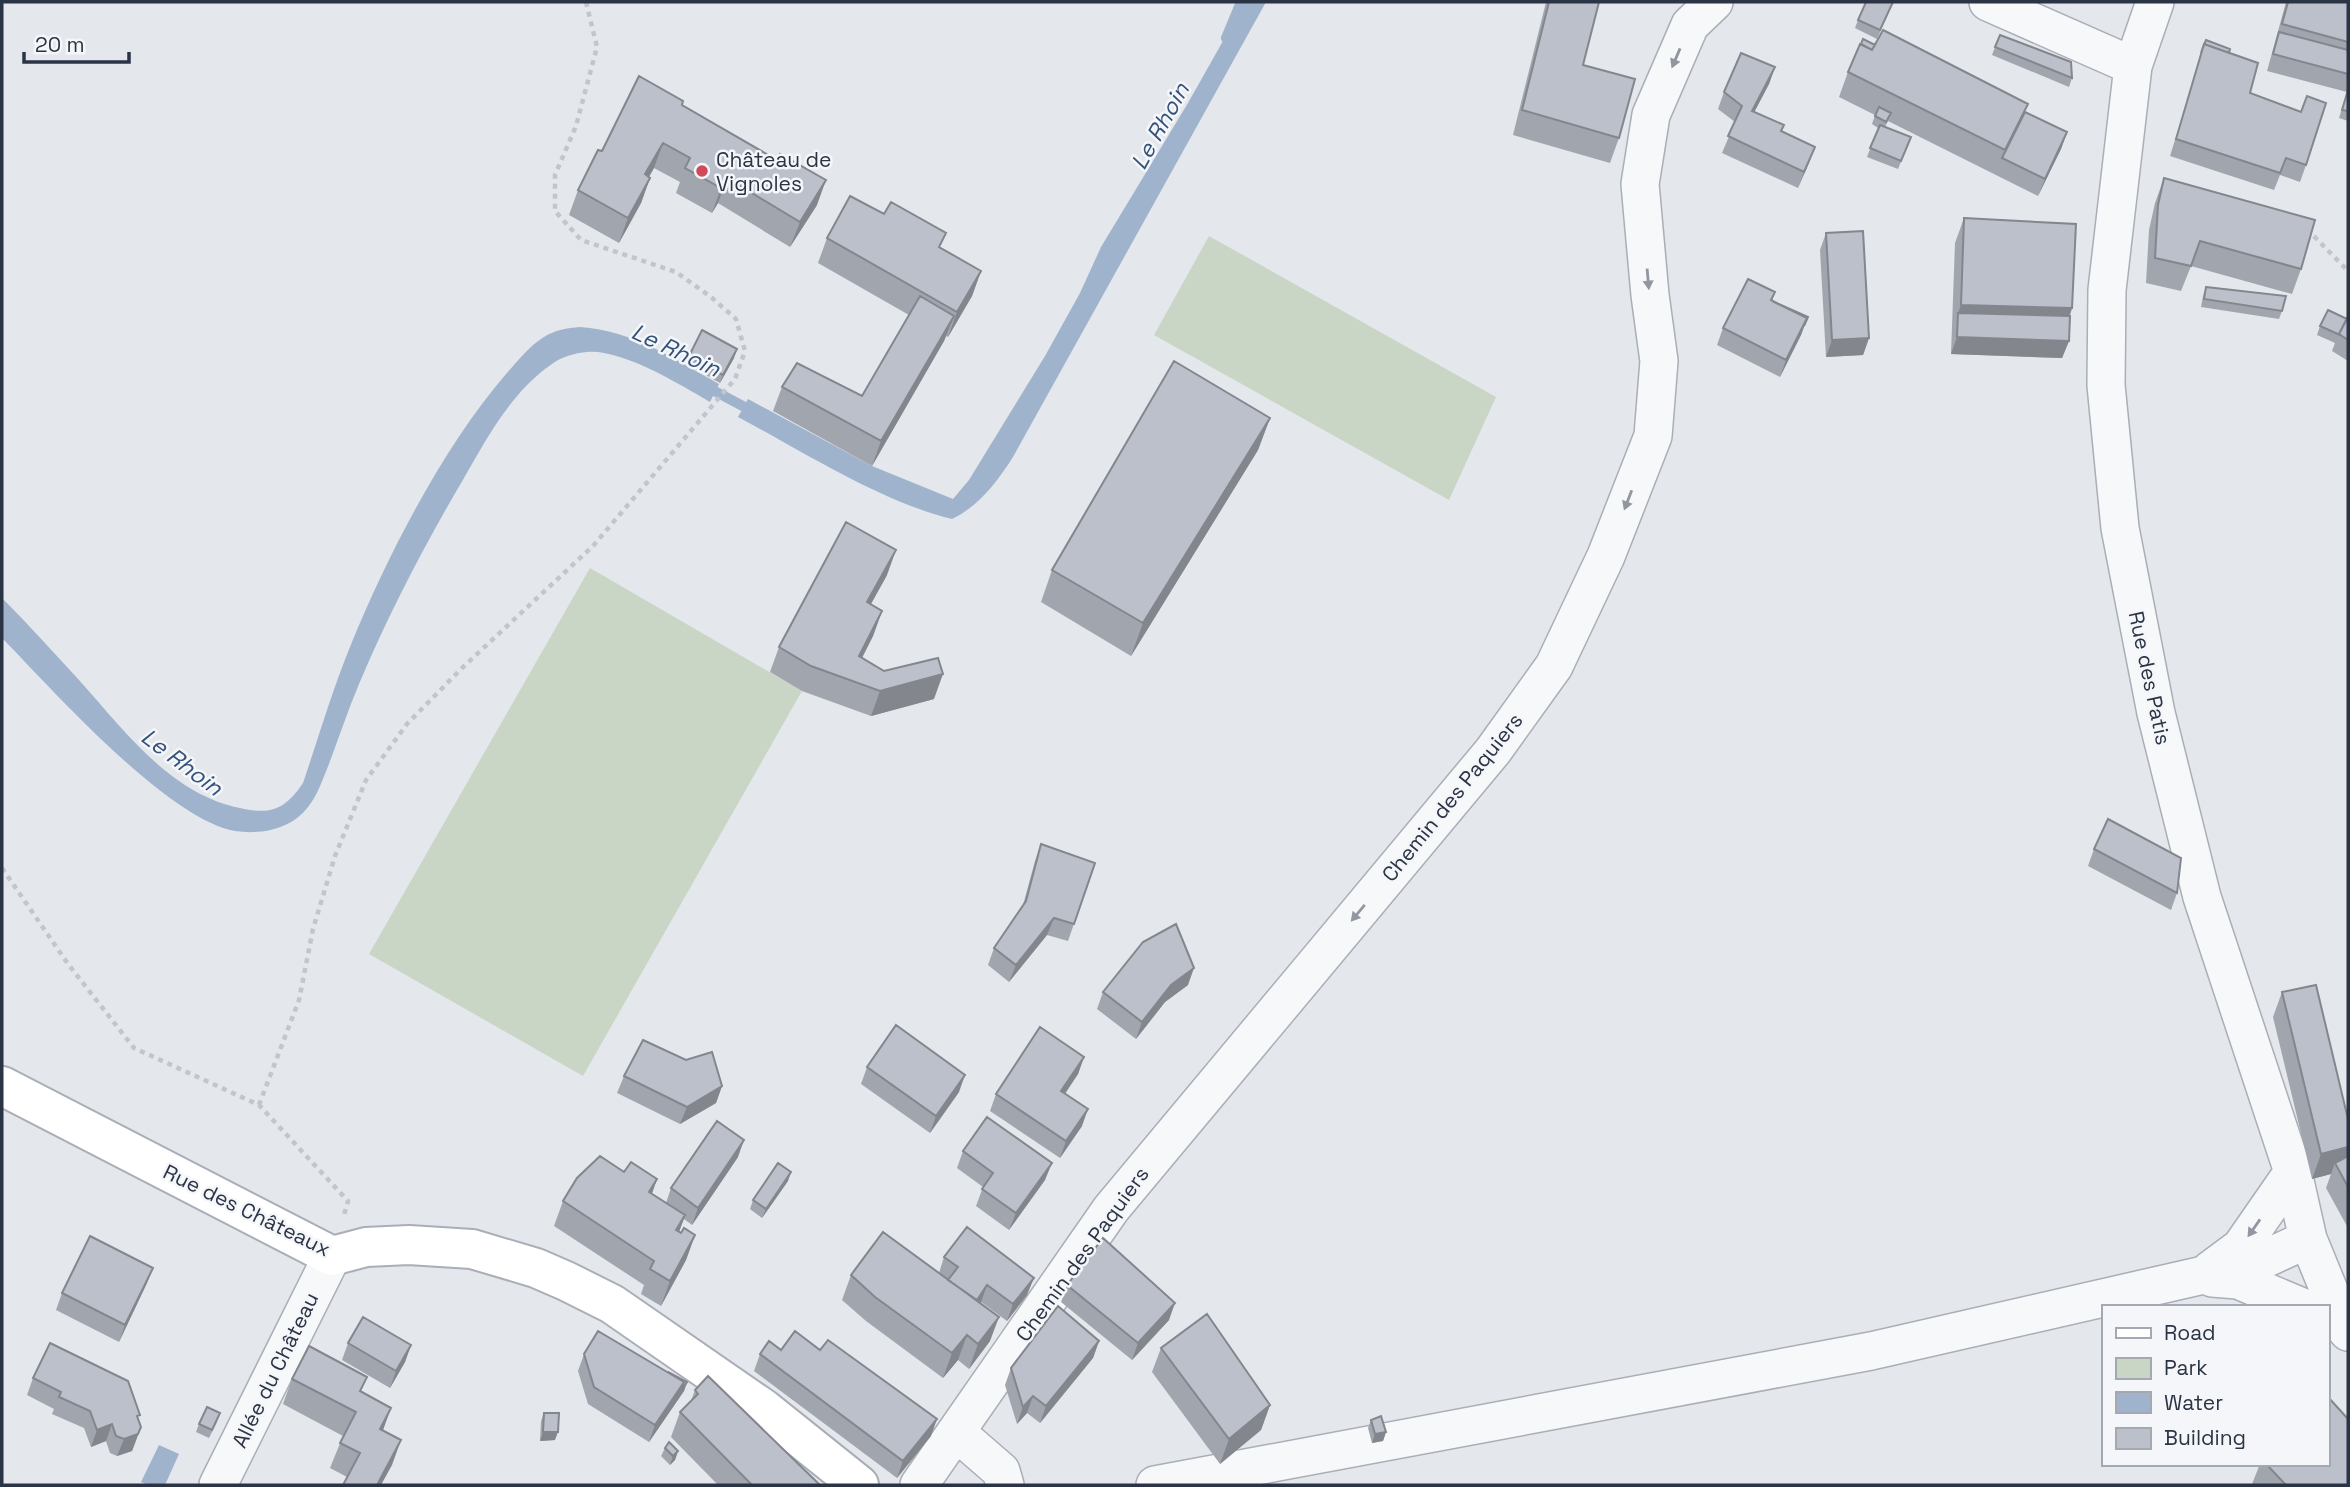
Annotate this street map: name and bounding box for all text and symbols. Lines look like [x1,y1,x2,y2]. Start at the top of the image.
scale bar [24,21,130,65]
text: 20 m [35,31,85,58]
one-way arrow [1670,47,1681,68]
water label: Le Rhoin [1124,77,1196,175]
place label: Château de Vignoles [716,146,832,197]
marker: Château de Vignoles [694,163,710,179]
one-way arrow [1643,268,1654,290]
water label: Le Rhoin [627,316,726,384]
one-way arrow [1622,490,1633,511]
street label: Rue des Patis [2123,609,2177,747]
street label: Chemin des Paquiers [1376,707,1528,887]
water label: Le Rhoin [135,722,230,803]
one-way arrow [1351,904,1366,921]
street label: Rue des Châteaux [159,1158,335,1262]
street label: Chemin des Paquiers [1009,1161,1155,1347]
one-way arrow [2247,1219,2261,1237]
street label: Allée du Château [226,1288,324,1452]
legend [2102,1305,2329,1466]
text: Road [2164,1319,2216,1346]
text: Park [2164,1354,2208,1381]
text: Water [2164,1389,2223,1416]
text: Building [2164,1424,2246,1451]

